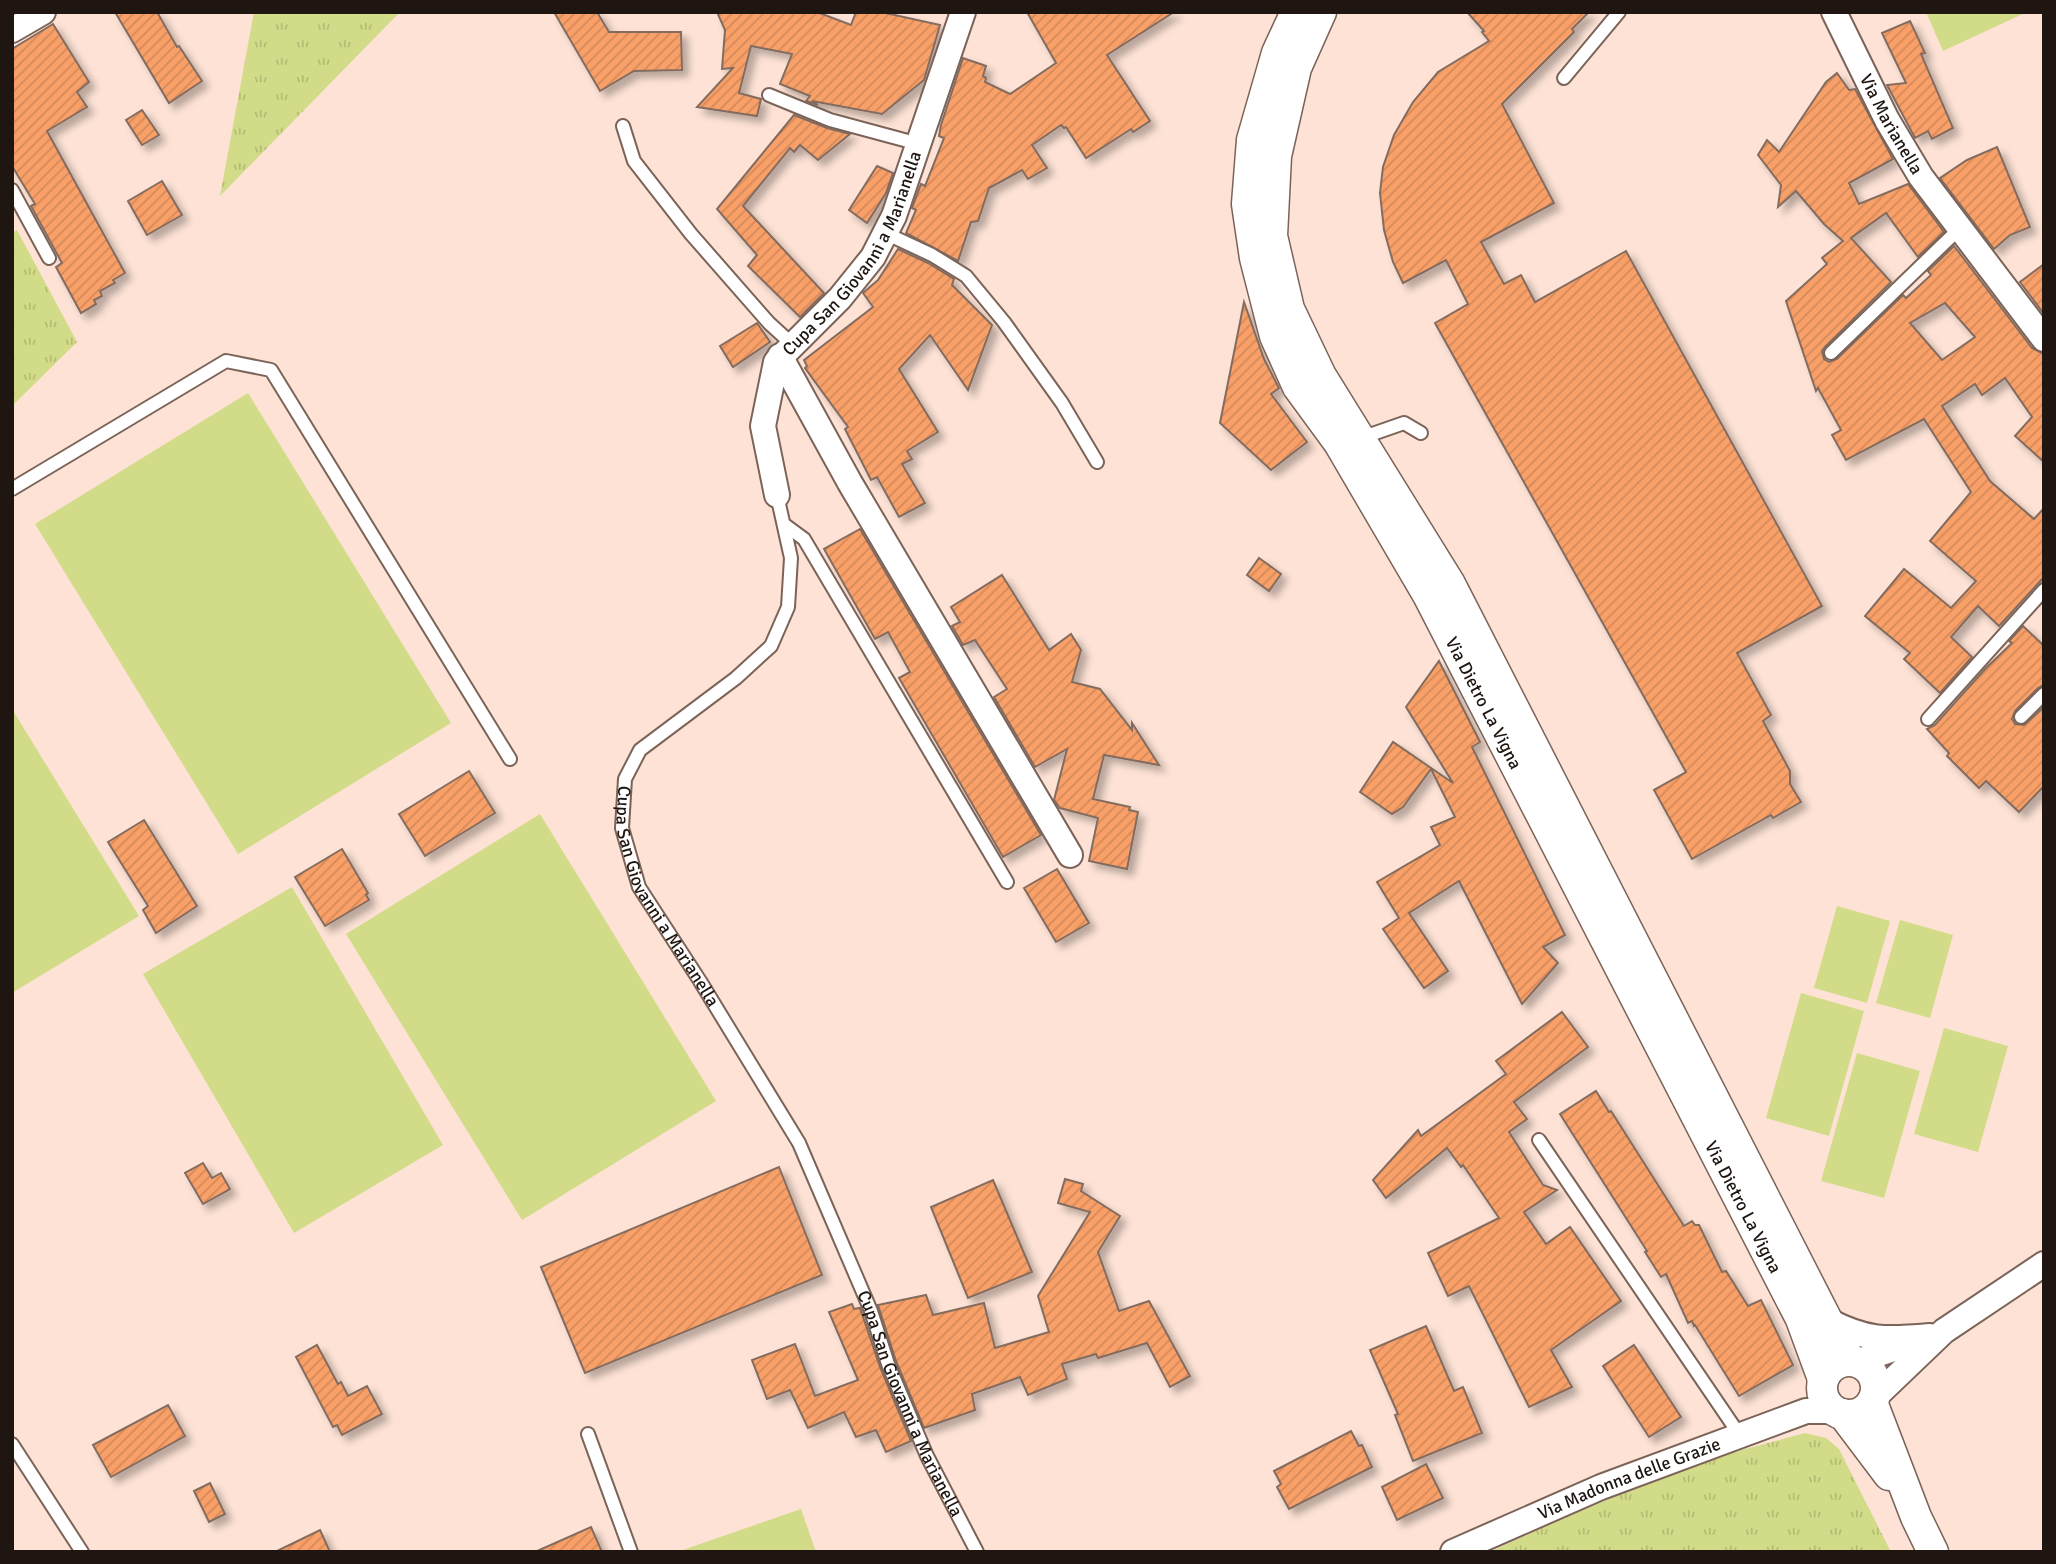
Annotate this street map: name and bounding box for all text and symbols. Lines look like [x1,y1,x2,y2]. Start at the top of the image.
street label: Via Marianella [1855,70,1928,178]
street label: Cupa San Giovanni a Marianella [778,148,926,360]
street label: Via Dietro La Vigna [1440,633,1527,773]
street label: Cupa San Giovanni a Marianella [611,785,724,1011]
street label: Via Dietro La Vigna [1700,1137,1787,1277]
street label: Cupa San Giovanni a Marianella [852,1287,968,1520]
street label: Via Madonna delle Grazie [1534,1433,1724,1524]

